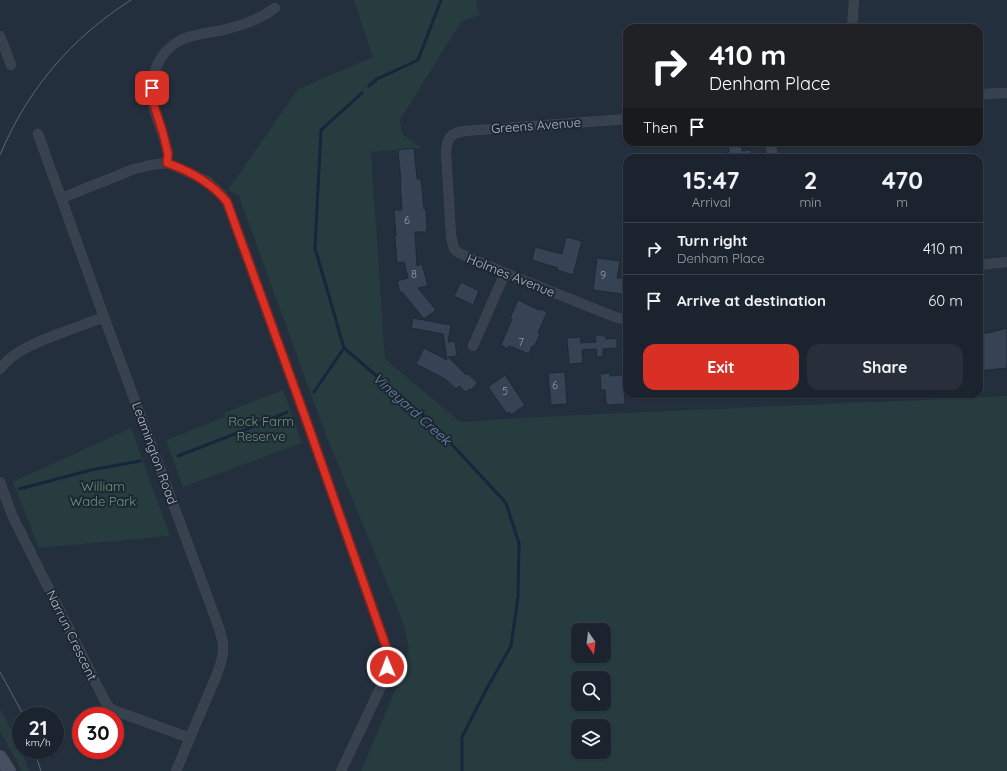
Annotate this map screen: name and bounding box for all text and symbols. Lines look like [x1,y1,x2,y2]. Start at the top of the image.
text: 410 m [709,37,786,72]
icon: right [643,40,695,92]
pin [135,71,169,105]
text: Denham Place [709,72,830,95]
icon: arrive [141,77,163,99]
street label: Greens Avenue [491,114,581,136]
icon: arrive [686,116,708,138]
text: Then [643,118,678,137]
text: 15:47 [683,165,739,195]
text: 2 [804,165,817,195]
text: 470 [882,165,923,195]
text: Arrival [692,194,731,210]
text: min [799,194,822,210]
text: m [896,194,908,210]
house number: 6 [404,213,410,227]
text: Turn right [677,231,748,250]
icon: right [643,238,665,260]
text: 410 m [923,239,963,258]
street label: Holmes Avenue [465,250,557,300]
text: Denham Place [677,250,765,266]
house number: 8 [411,267,417,281]
house number: 9 [600,268,606,282]
icon: arrive [643,290,665,312]
text: Arrive at destination [677,291,826,310]
text: 60 m [928,291,963,310]
house number: 7 [518,335,524,349]
button: Exit [643,344,799,390]
button: Share [807,344,963,390]
water label: Vineyard Creek [369,369,456,450]
house number: 6 [552,378,558,392]
house number: 5 [502,384,508,398]
street label: Leamington Road [129,400,181,506]
park label: Rock Farm Reserve [228,413,294,444]
park label: William Wade Park [70,478,136,509]
street label: Narrun Crescent [43,587,101,683]
north arrow [571,623,611,663]
map controls [571,623,611,759]
position arrow [366,646,408,688]
button: search [571,671,611,711]
speed limit sign: 30 [72,707,124,759]
text: 21 [28,715,48,740]
button: layers [571,719,611,759]
text: km/h [25,736,51,749]

